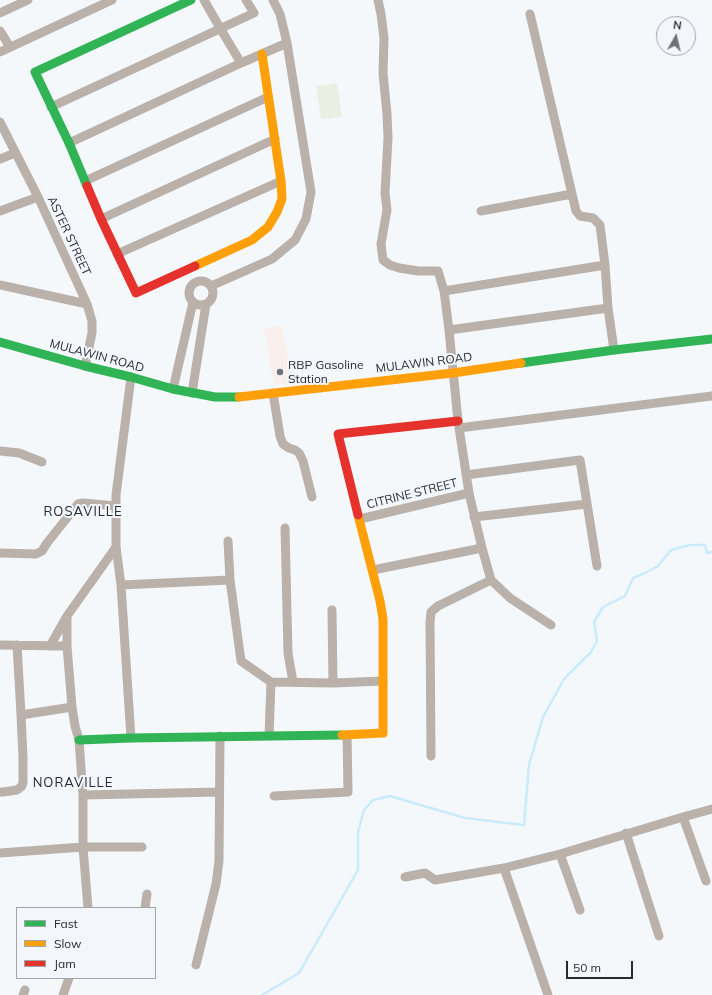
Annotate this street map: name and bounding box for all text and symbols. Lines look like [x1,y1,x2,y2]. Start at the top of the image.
north arrow [656,16,696,56]
text: N [672,18,683,33]
street label: ASTER STREET [44,194,94,278]
street label: MULAWIN ROAD [48,336,146,376]
street label: MULAWIN ROAD [375,350,473,376]
place label: RBP Gasoline Station [288,358,363,386]
marker: RBP Gasoline Station [275,367,285,377]
street label: CITRINE STREET [365,476,459,512]
district label: ROSAVILLE [43,504,123,520]
district label: NORAVILLE [33,775,113,791]
legend [16,907,156,979]
text: Fast [54,916,78,931]
text: Slow [54,936,82,951]
scale bar [568,953,635,979]
text: Jam [54,956,76,971]
text: 50 m [573,960,601,975]

